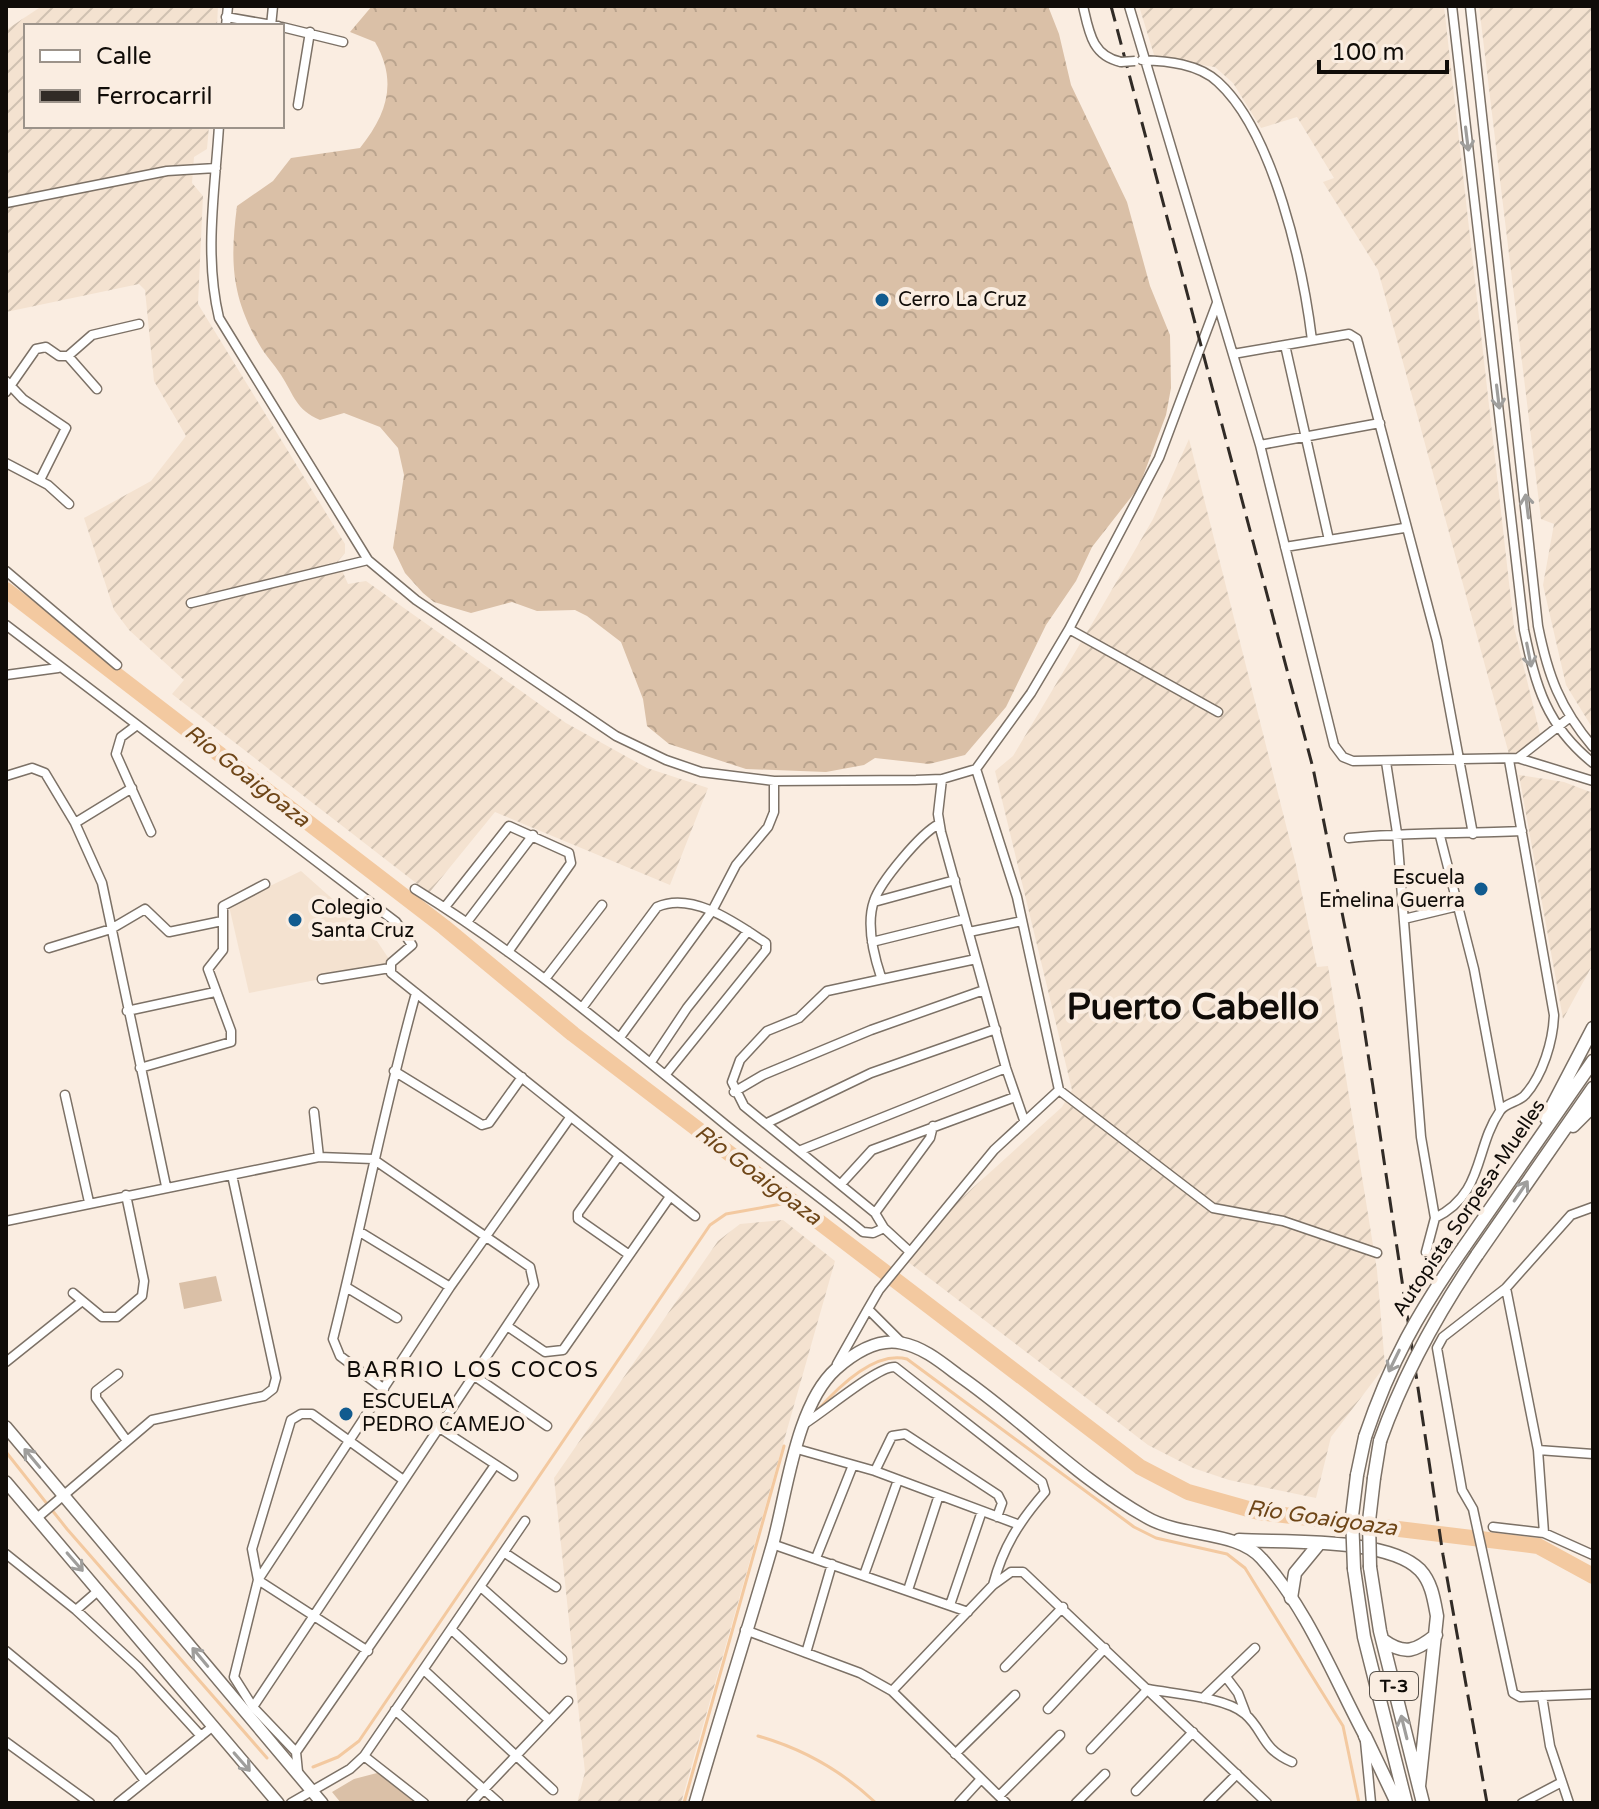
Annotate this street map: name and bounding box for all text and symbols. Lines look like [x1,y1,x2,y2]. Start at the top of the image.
legend [24,24,284,128]
scale bar [1319,24,1447,74]
text: 100 m [1331,38,1405,67]
text: Calle [96,42,152,71]
text: Ferrocarril [96,82,212,111]
one-way arrow [1460,125,1475,152]
place label: Cerro La Cruz [898,288,1027,312]
marker: Cerro La Cruz [873,291,891,309]
one-way arrow [1491,384,1506,409]
one-way arrow [1519,494,1534,519]
one-way arrow [1523,642,1538,668]
water label: Río Goaigoaza [179,719,315,833]
place label: Escuela Emelina Guerra [1319,866,1465,913]
marker: Escuela Emelina Guerra [1472,880,1490,898]
place label: Colegio Santa Cruz [311,896,414,943]
marker: Colegio Santa Cruz [286,911,304,929]
district label: Puerto Cabello [1067,986,1319,1029]
street label: Autopista Sorpesa-Muelles [1387,1095,1551,1321]
water label: Río Goaigoaza [690,1119,827,1231]
one-way arrow [1513,1180,1529,1202]
one-way arrow [1386,1348,1401,1372]
district label: BARRIO LOS COCOS [346,1357,600,1383]
place label: ESCUELA PEDRO CAMEJO [362,1390,525,1437]
marker: ESCUELA PEDRO CAMEJO [337,1405,355,1423]
one-way arrow [23,1449,41,1469]
water label: Río Goaigoaza [1245,1495,1399,1541]
one-way arrow [66,1552,84,1572]
one-way arrow [191,1648,209,1668]
road number: T-3 [1370,1672,1418,1700]
one-way arrow [1396,1715,1411,1741]
one-way arrow [233,1751,251,1771]

